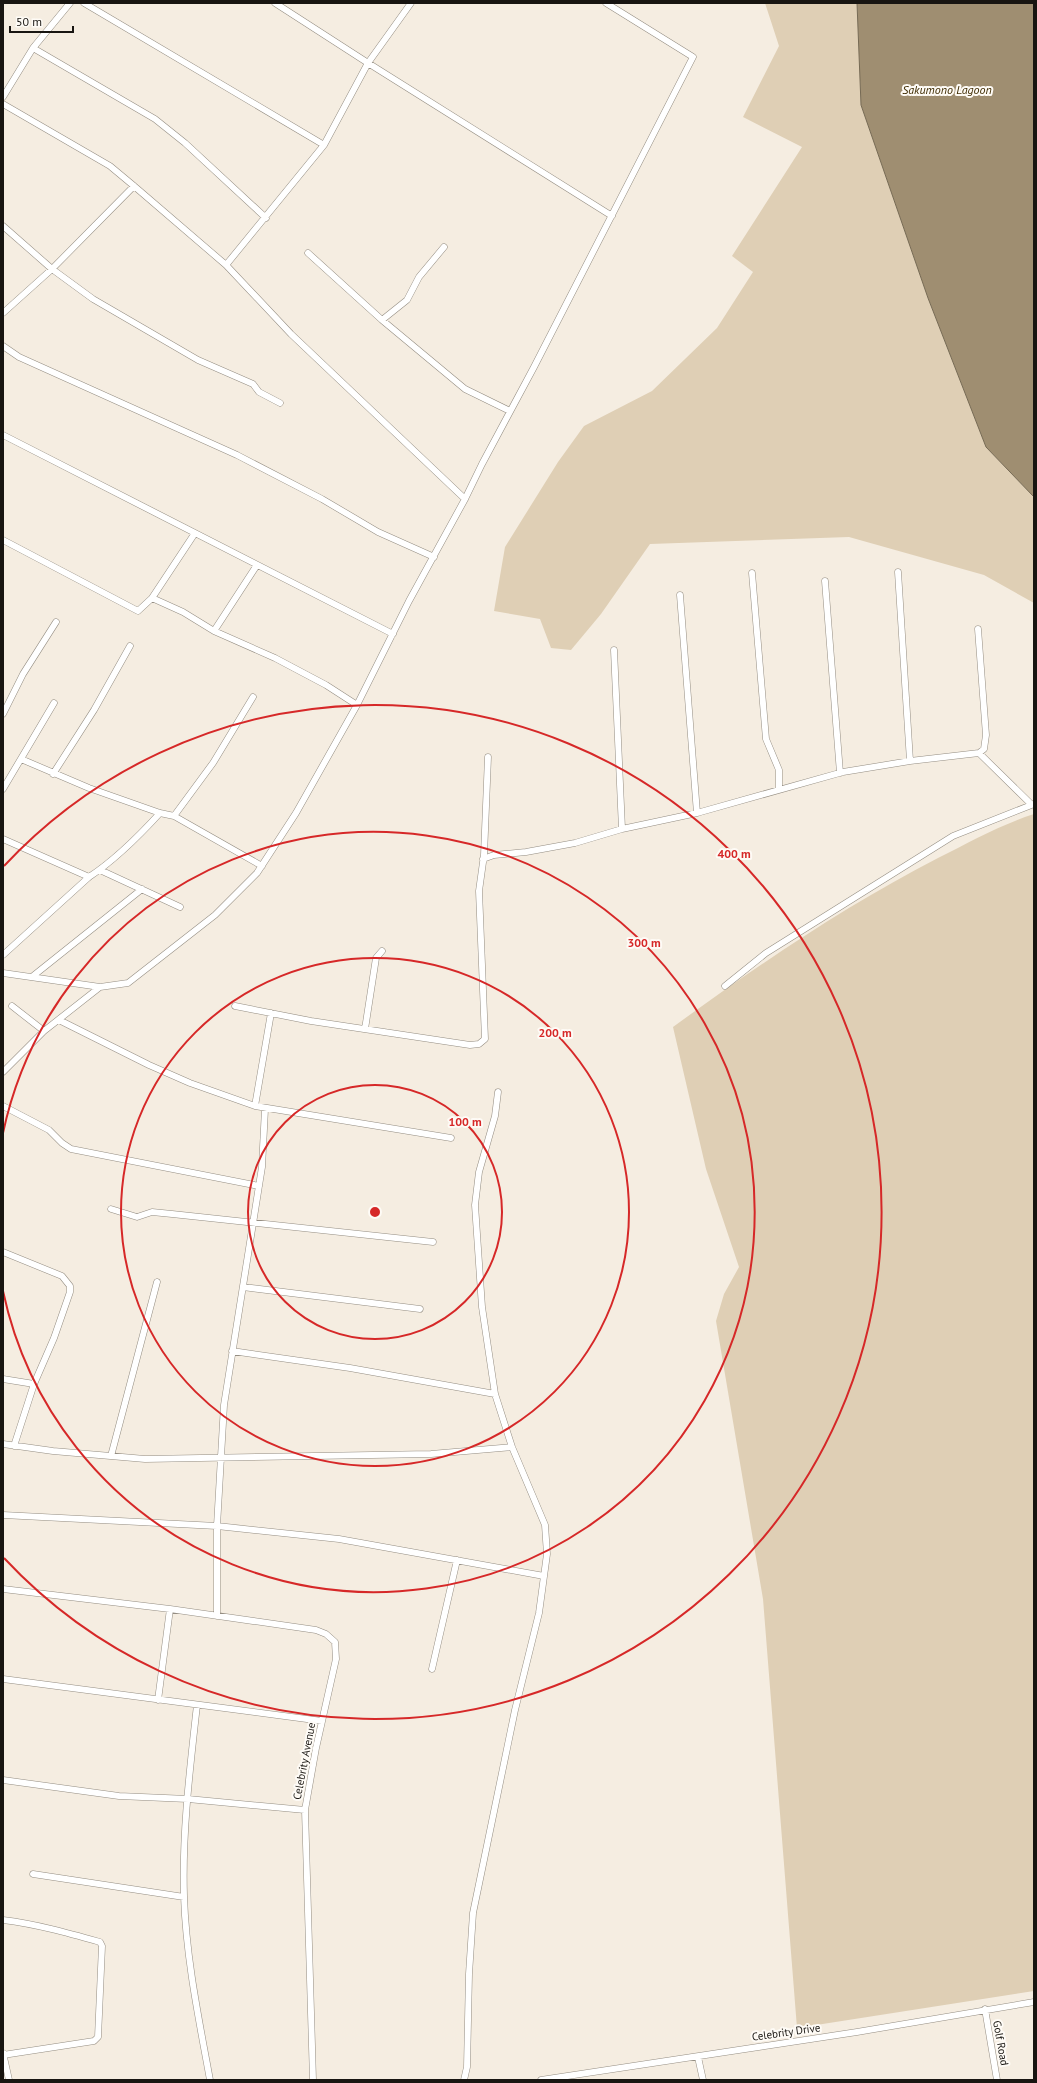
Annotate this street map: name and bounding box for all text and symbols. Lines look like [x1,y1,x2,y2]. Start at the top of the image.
scale bar [10,8,73,34]
text: 50 m [16,14,42,29]
water label: Sakumono Lagoon [902,82,992,97]
text: 400 m [717,846,751,861]
text: 300 m [627,935,661,950]
text: 200 m [538,1025,572,1040]
text: 100 m [448,1114,482,1129]
centre of rings [368,1205,382,1219]
street label: Celebrity Avenue [290,1721,318,1801]
street label: Golf Road [990,2019,1012,2067]
street label: Celebrity Drive [751,2020,822,2044]

